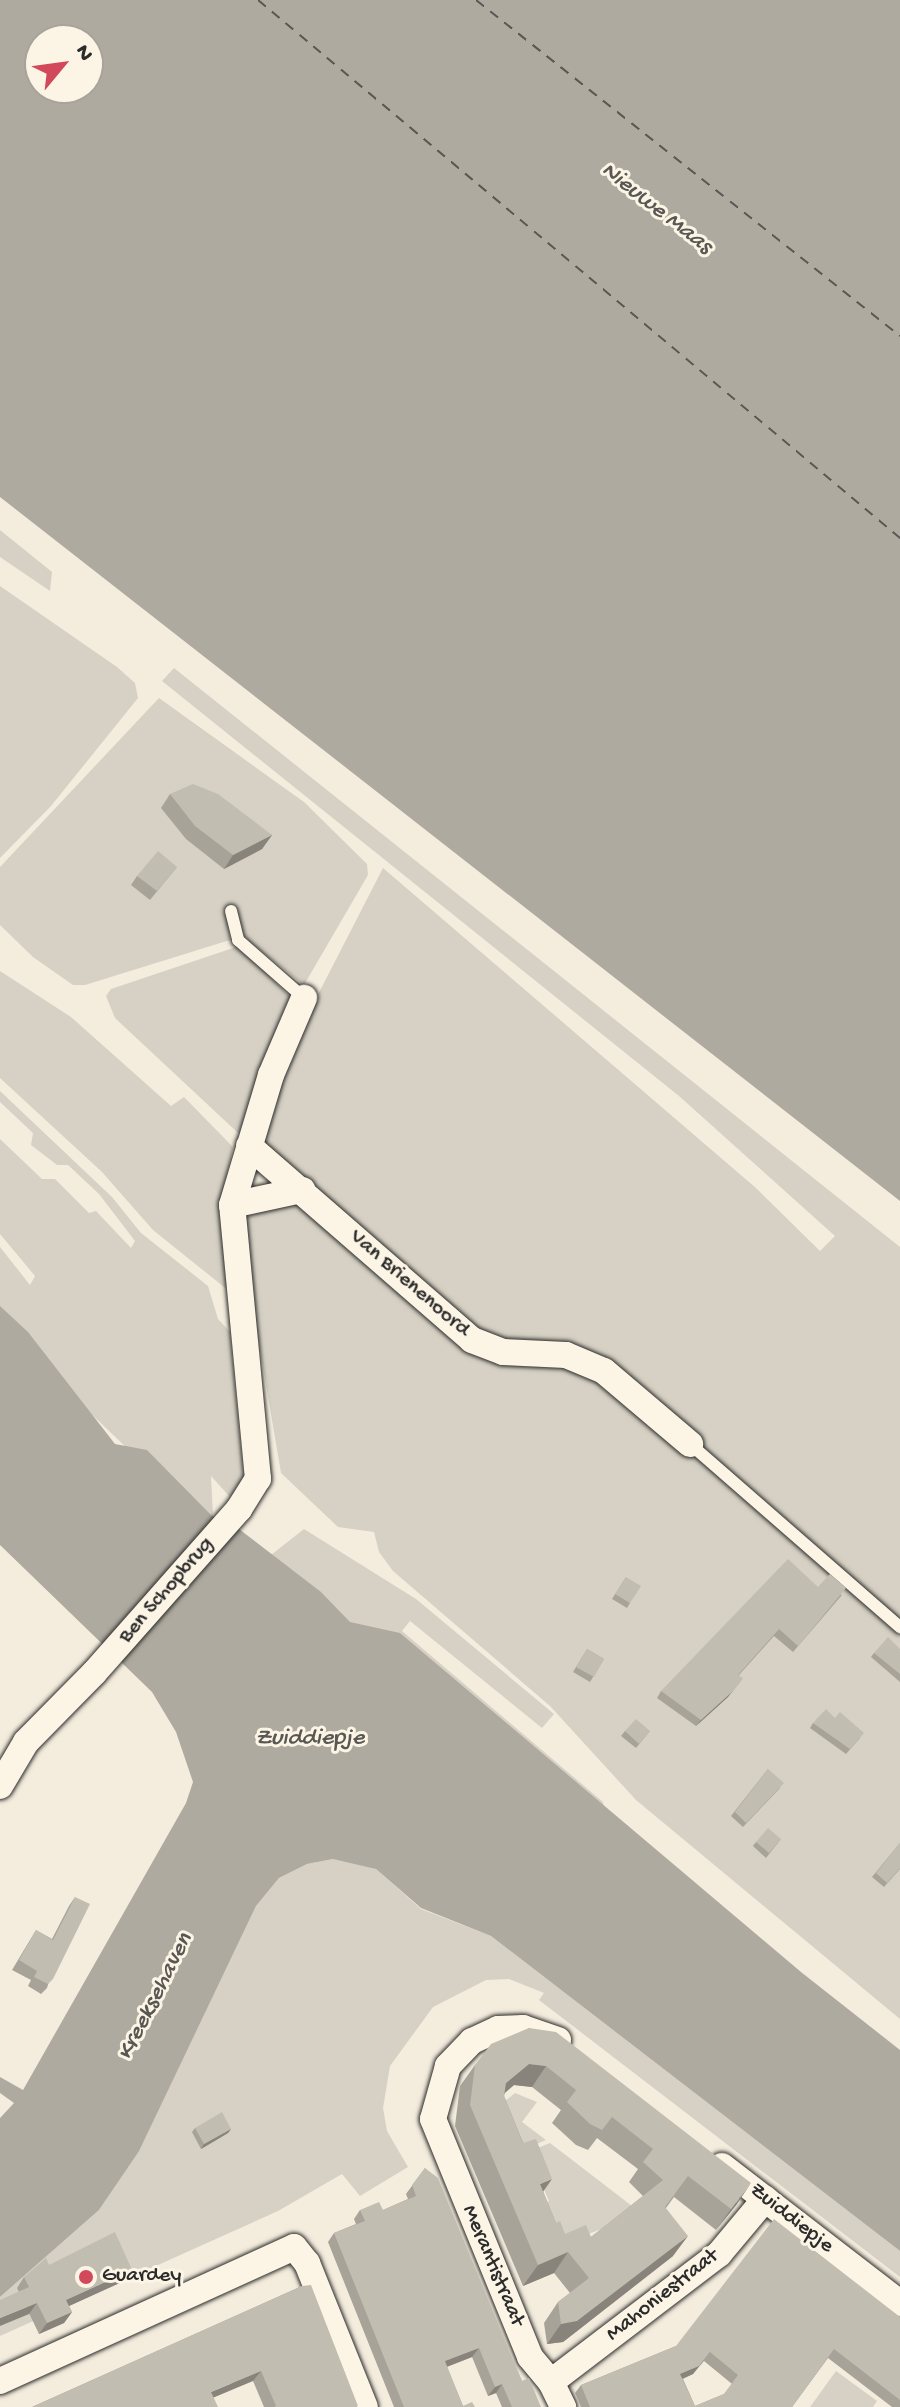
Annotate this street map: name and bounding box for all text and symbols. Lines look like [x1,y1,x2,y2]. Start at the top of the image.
north arrow [24,24,104,104]
text: N [68,41,98,66]
water label: Nieuwe Maas [595,157,717,261]
street label: Van Brienenoord [343,1224,475,1344]
street label: Ben Schopbrug [114,1532,220,1650]
water label: Zuiddiepje [256,1725,364,1753]
water label: Kreeksehaven [112,1929,200,2065]
street label: Zuiddiepje [744,2178,838,2260]
street label: Merantistraat [455,2201,529,2331]
street label: Mahoniestraat [601,2244,725,2348]
place label: Guardey [102,2264,181,2290]
marker: Guardey [77,2268,95,2286]

